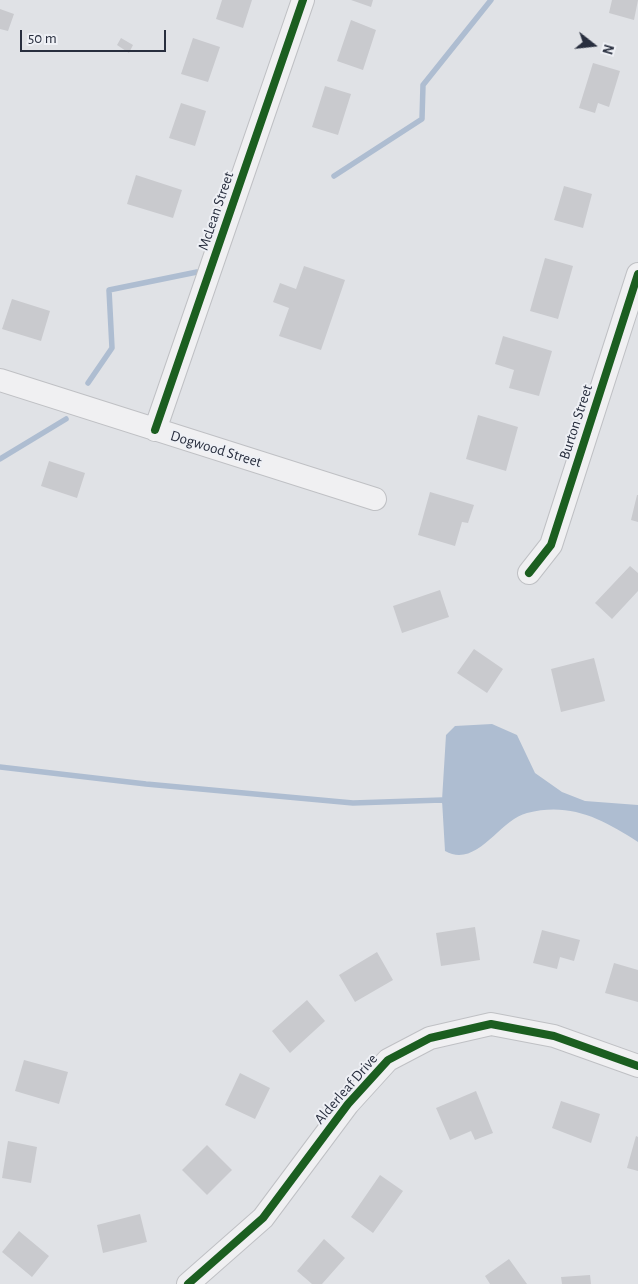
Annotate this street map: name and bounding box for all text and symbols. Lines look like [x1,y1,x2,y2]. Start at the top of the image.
scale bar [22,20,169,52]
north arrow [568,20,618,70]
text: 50 m [28,31,57,46]
text: N [599,43,615,56]
street label: McLean Street [194,169,238,253]
street label: Burton Street [555,382,597,462]
street label: Dogwood Street [168,427,264,471]
street label: Alderleaf Drive [310,1050,382,1128]

